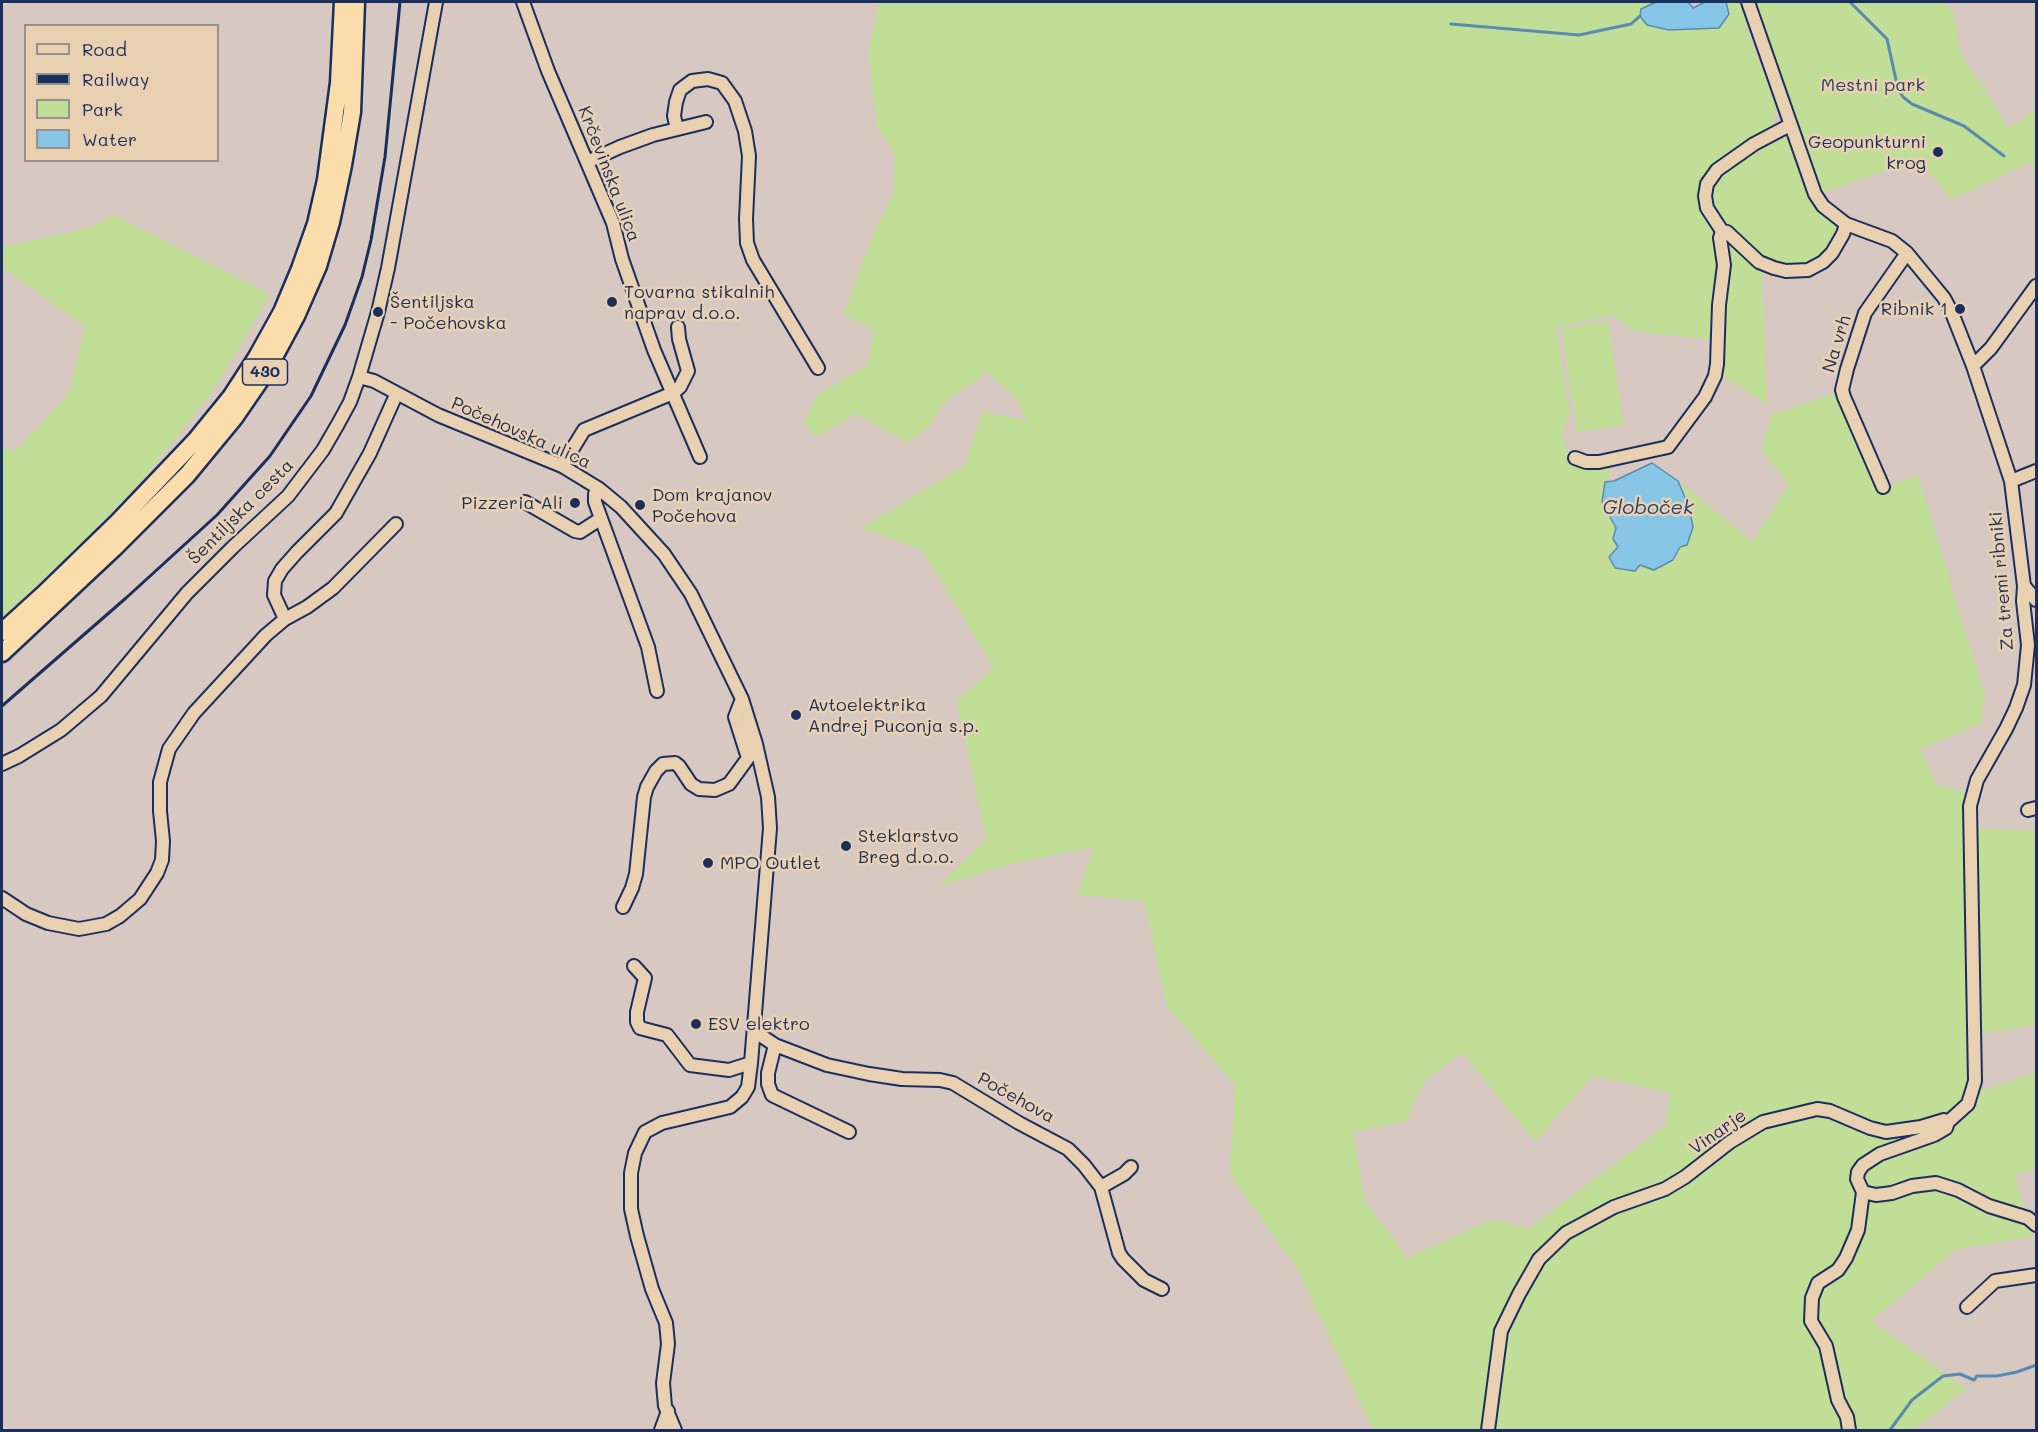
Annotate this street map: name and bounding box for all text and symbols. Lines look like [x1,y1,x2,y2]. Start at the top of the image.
legend [24,24,219,162]
text: Road [82,37,127,61]
text: Railway [82,67,149,91]
park label: Mestni park [1821,74,1925,96]
text: Park [82,97,123,121]
street label: Krčevinska ulica [573,103,645,245]
text: Water [82,127,137,151]
place label: Geopunkturni krog [1808,131,1926,174]
marker: Geopunkturni krog [1931,145,1945,159]
place label: Tovarna stikalnih naprav d.o.o. [624,281,775,324]
place label: Šentiljska - Počehovska [390,291,507,334]
marker: Tovarna stikalnih naprav d.o.o. [605,295,619,309]
place label: Ribnik 1 [1881,298,1948,320]
marker: Ribnik 1 [1953,302,1967,316]
marker: Šentiljska - Počehovska [371,305,385,319]
street label: Na vrh [1818,313,1856,375]
road number: 430 [242,359,288,385]
street label: Počehovska ulica [448,392,594,474]
street label: Šentiljska cesta [184,455,298,569]
place label: Dom krajanov Počehova [652,484,772,526]
place label: Pizzeria Ali [461,492,563,514]
marker: Pizzeria Ali [568,496,582,510]
water label: Globoček [1602,496,1694,520]
marker: Dom krajanov Počehova [633,498,647,512]
street label: Za tremi ribniki [1985,511,2019,651]
place label: Avtoelektrika Andrej Puconja s.p. [808,694,979,736]
marker: Avtoelektrika Andrej Puconja s.p. [789,708,803,722]
place label: Steklarstvo Breg d.o.o. [858,825,958,868]
marker: Steklarstvo Breg d.o.o. [839,839,853,853]
place label: MPO Outlet [720,852,821,874]
marker: MPO Outlet [701,856,715,870]
place label: ESV elektro [708,1013,810,1035]
marker: ESV elektro [689,1017,703,1031]
street label: Počehova [974,1068,1058,1128]
street label: Vinarje [1685,1105,1751,1159]

